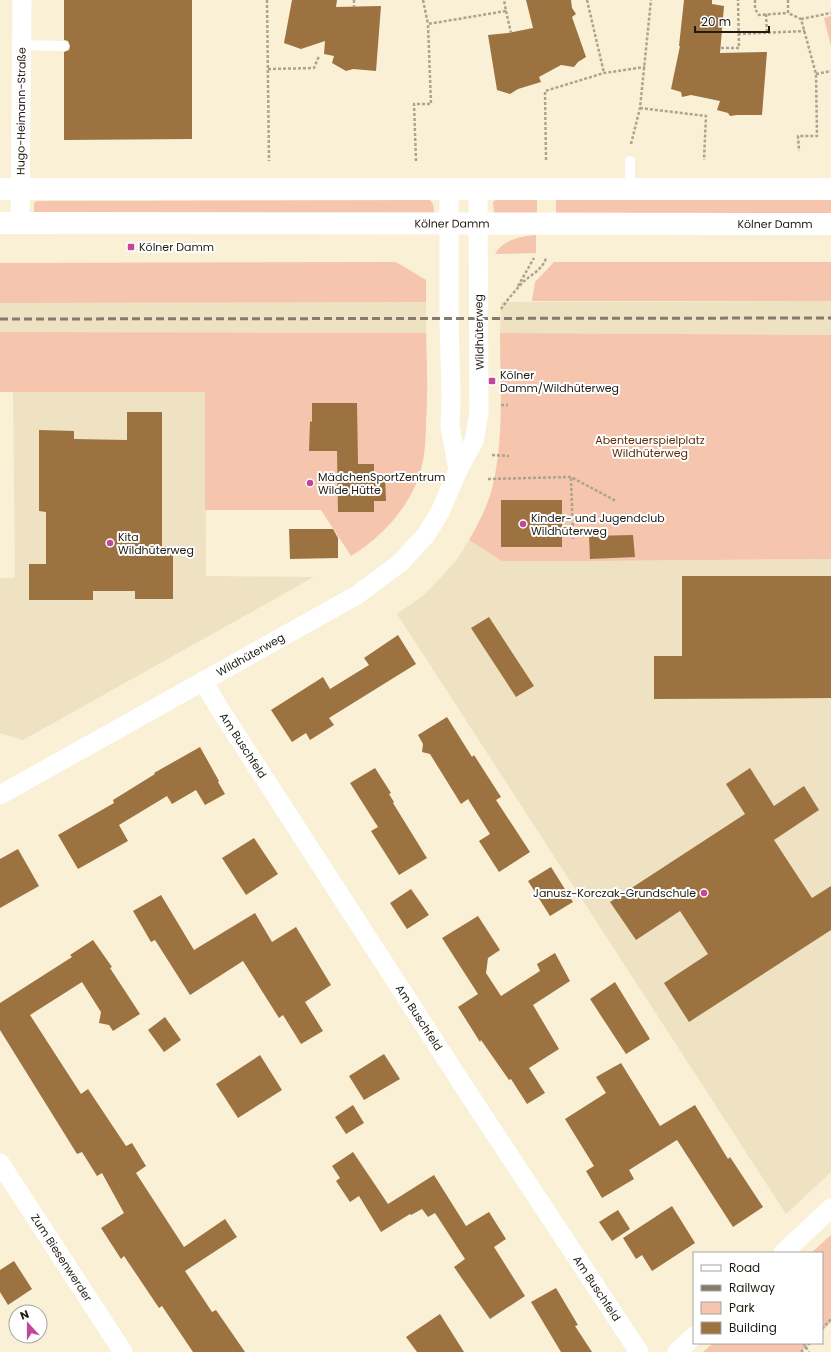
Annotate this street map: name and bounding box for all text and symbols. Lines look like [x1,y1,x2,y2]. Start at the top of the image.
scale bar [695,8,769,34]
text: 20 m [701,13,731,30]
street label: Hugo-Heimann-Straße [12,47,30,175]
street label: Kölner Damm [414,215,490,232]
street label: Kölner Damm [737,216,813,232]
place label: Kölner Damm [139,239,214,255]
marker: Kölner Damm [126,242,136,252]
street label: Wildhüterweg [470,294,488,370]
place label: Kölner Damm/Wildhüterweg [500,367,619,396]
marker: Kölner Damm/Wildhüterweg [487,376,497,386]
park label: Abenteuerspielplatz Wildhüterweg [595,432,705,461]
place label: MädchenSportZentrum Wilde Hütte [318,469,445,498]
marker: MädchenSportZentrum Wilde Hütte [305,478,315,488]
place label: Kinder- und Jugendclub Wildhüterweg [531,510,665,539]
marker: Kinder- und Jugendclub Wildhüterweg [518,519,528,529]
place label: Kita Wildhüterweg [118,529,194,558]
marker: Kita Wildhüterweg [105,538,115,548]
street label: Wildhüterweg [213,629,287,680]
street label: Am Buschfeld [216,709,270,782]
place label: Janusz-Korczak-Grundschule [533,885,696,901]
marker: Janusz-Korczak-Grundschule [699,888,709,898]
street label: Am Buschfeld [392,981,446,1054]
street label: Zum Biesenwerder [27,1211,96,1305]
street label: Am Buschfeld [569,1252,624,1324]
legend [693,1252,823,1344]
text: Road [729,1259,760,1276]
text: Railway [729,1279,775,1296]
text: Park [729,1299,756,1316]
north arrow [8,1304,48,1344]
text: N [18,1306,31,1324]
text: Building [729,1319,777,1336]

